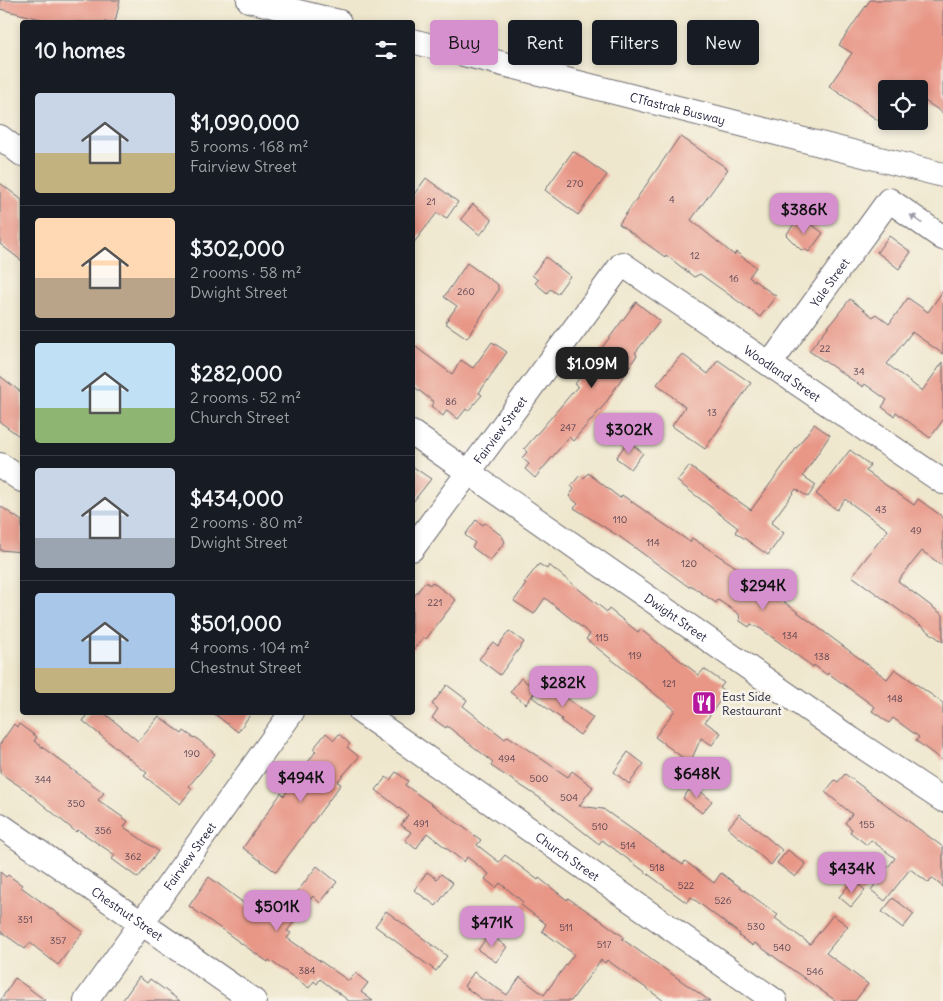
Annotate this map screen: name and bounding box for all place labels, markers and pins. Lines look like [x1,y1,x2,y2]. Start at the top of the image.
pin: $386K [769,192,839,235]
pin: $1.09M [551,346,633,389]
pin: $302K [594,412,664,455]
pin: $294K [728,568,798,611]
pin: $282K [528,666,598,708]
place label: East Side Restaurant [722,689,782,718]
restaurant icon: East Side Restaurant [691,690,717,716]
pin: $648K [662,756,732,799]
pin: $494K [266,760,336,803]
pin: $434K [817,852,887,894]
pin: $501K [242,890,312,932]
pin: $471K [457,906,527,948]

